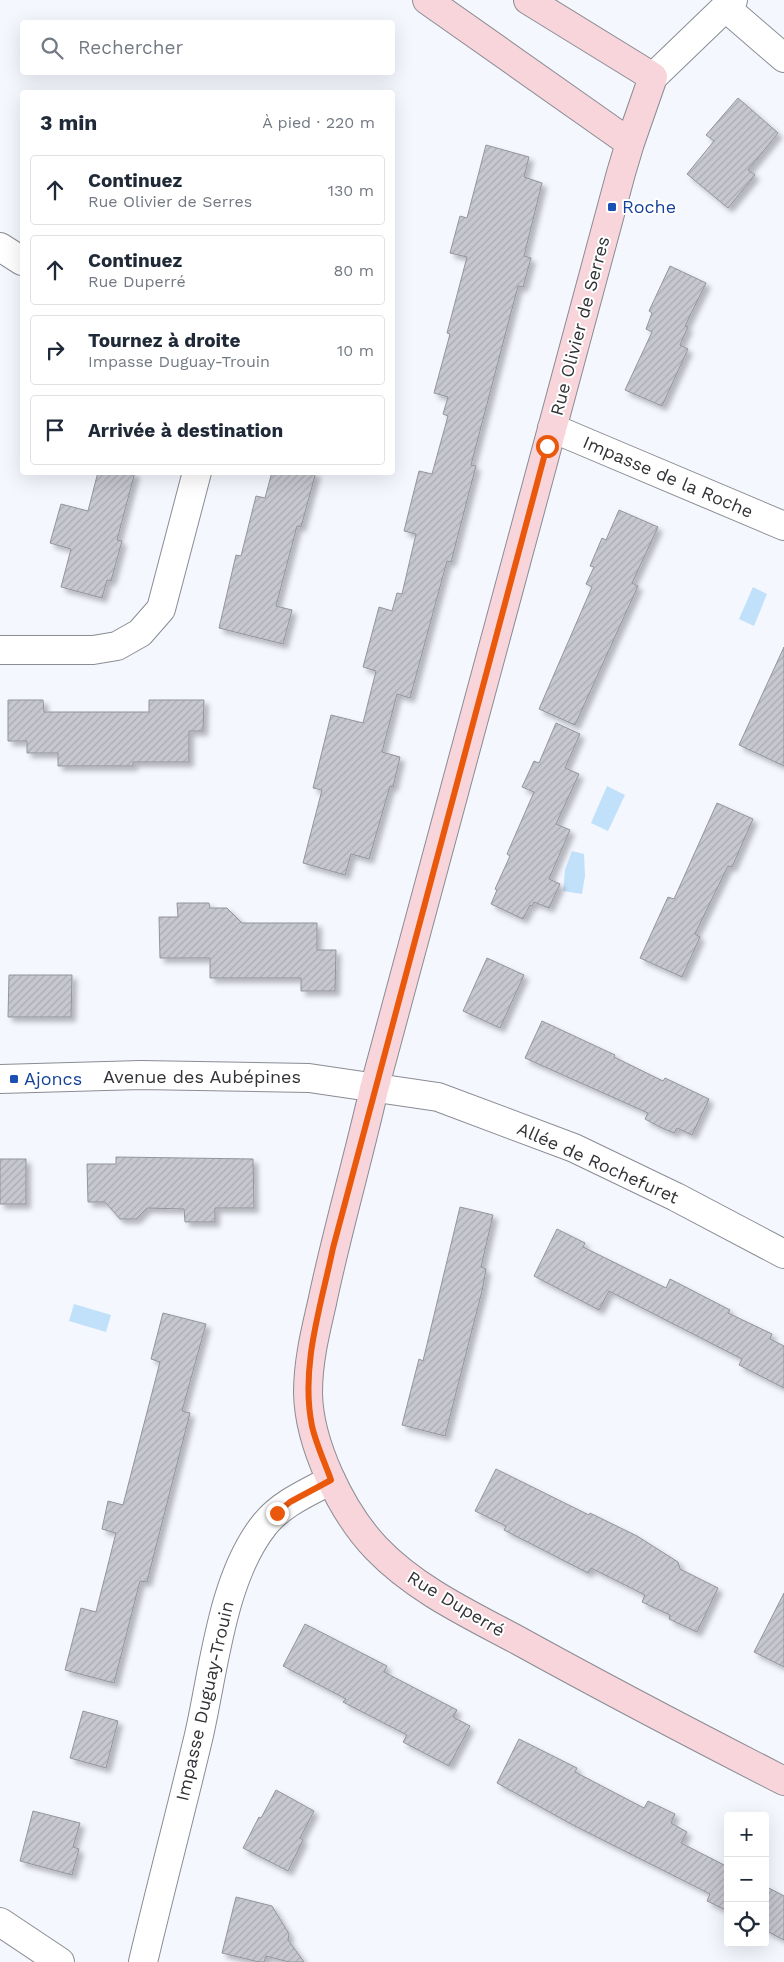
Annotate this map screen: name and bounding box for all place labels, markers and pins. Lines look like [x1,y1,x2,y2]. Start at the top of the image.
place label: Roche [622,196,676,217]
marker: Roche [606,201,618,213]
place label: Ajoncs [24,1068,82,1089]
marker: Ajoncs [8,1073,20,1085]

